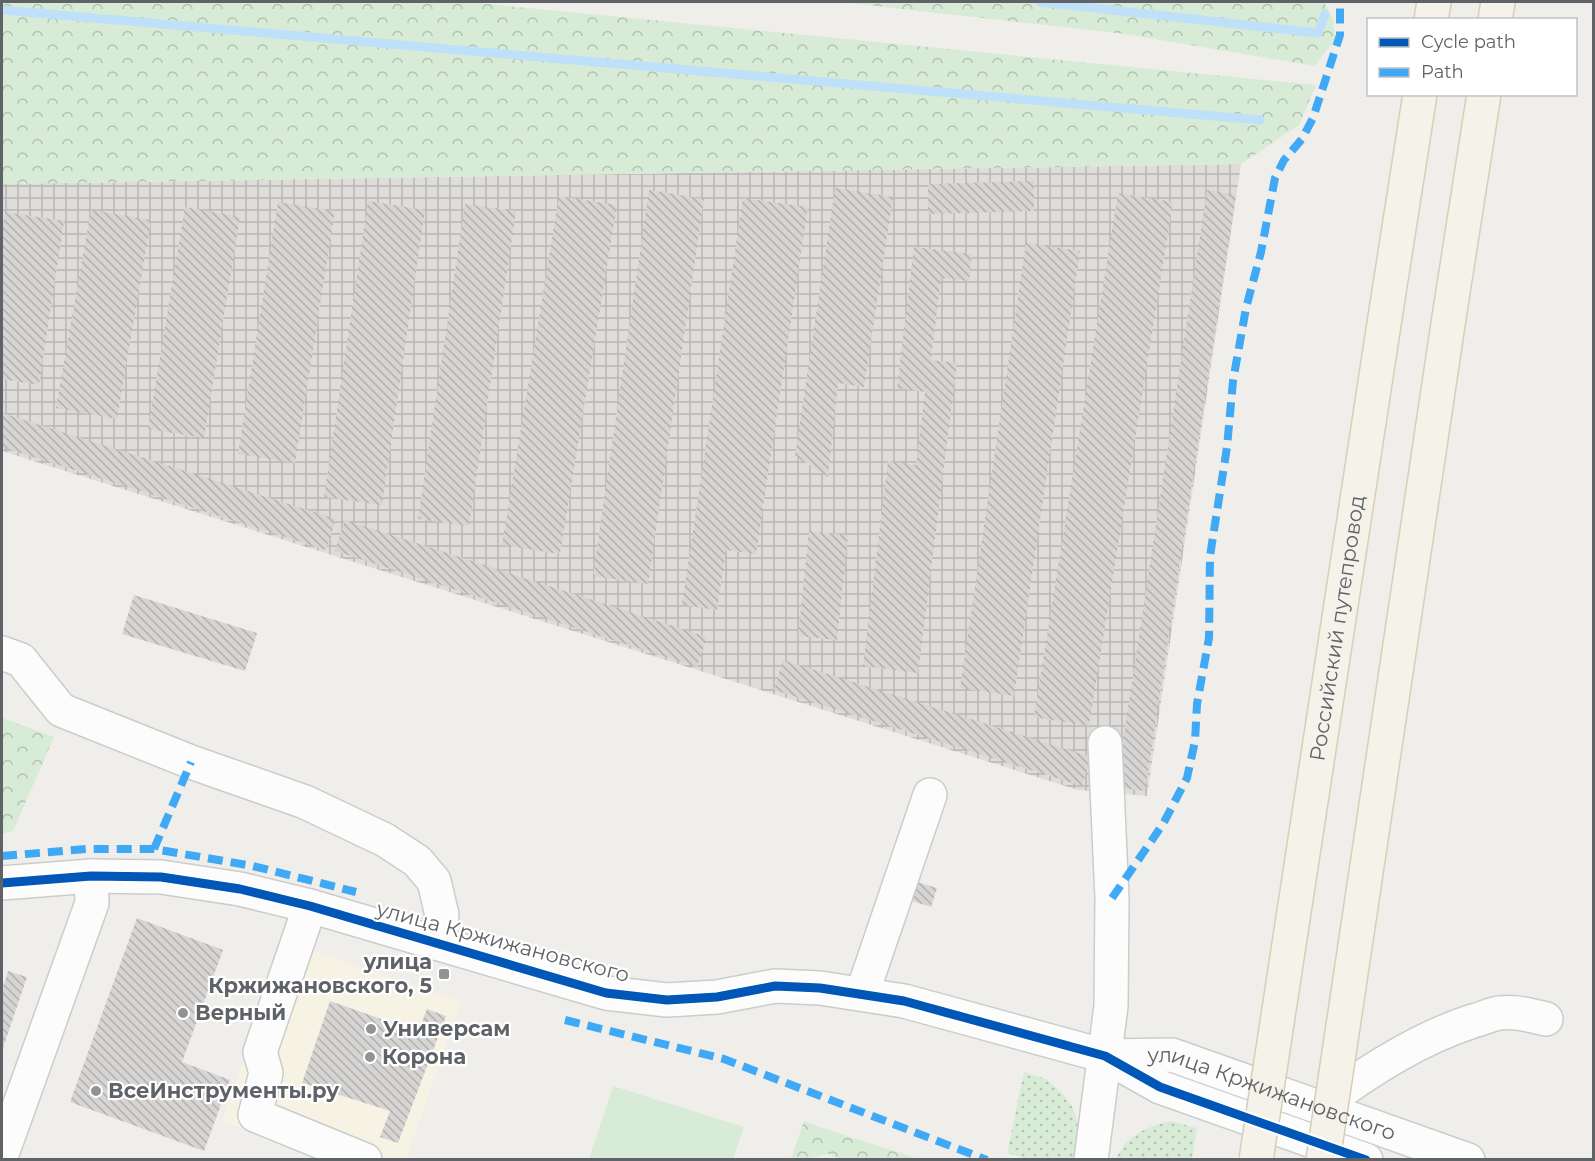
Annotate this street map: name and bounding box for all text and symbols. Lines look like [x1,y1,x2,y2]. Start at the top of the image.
legend [1367,18,1577,96]
text: Cycle path [1421,31,1516,53]
text: Path [1421,61,1464,83]
street label: Российский путепровод [1304,493,1370,763]
street label: улица Кржижановского [373,895,632,987]
place label: улица Кржижановского, 5 [208,949,432,998]
marker: улица Кржижановского, 5 [437,967,451,981]
place label: Верный [195,1000,286,1025]
marker: Верный [176,1006,190,1020]
place label: Универсам [383,1016,510,1041]
marker: Универсам [364,1022,378,1036]
street label: улица Кржижановского [1146,1042,1399,1145]
place label: Корона [382,1044,466,1069]
marker: Корона [363,1050,377,1064]
place label: ВсеИнструменты.ру [108,1078,339,1103]
marker: ВсеИнструменты.ру [89,1084,103,1098]

